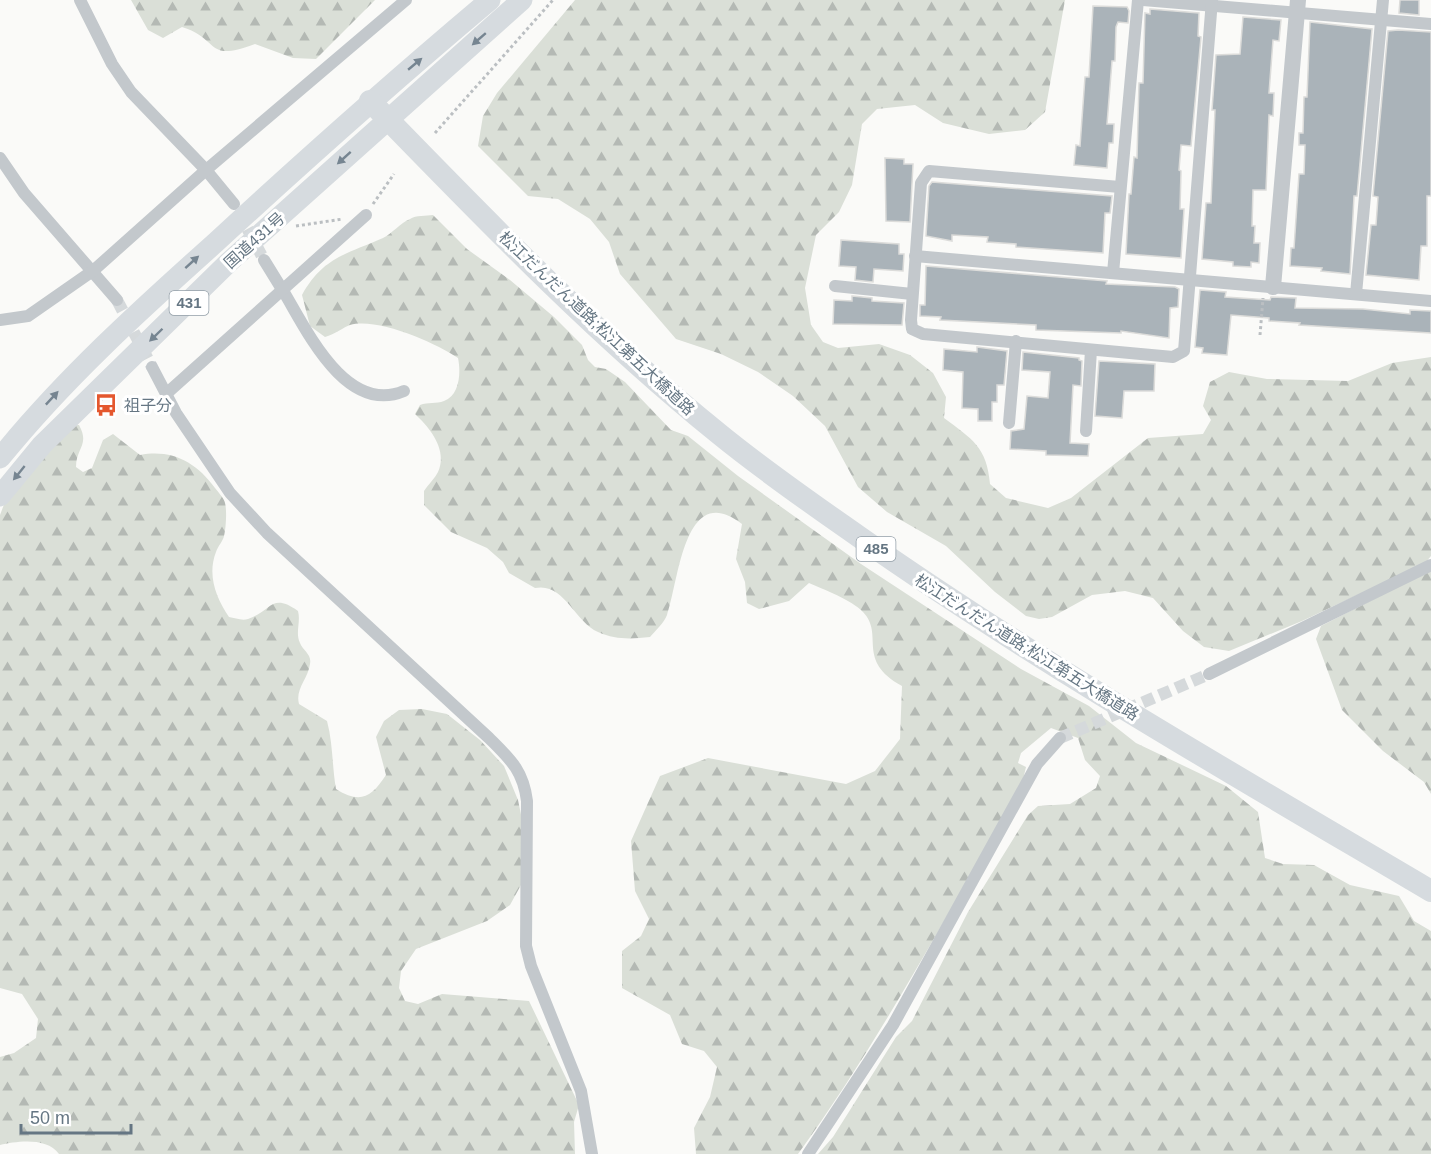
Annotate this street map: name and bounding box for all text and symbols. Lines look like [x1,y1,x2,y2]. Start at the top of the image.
one-way arrow [471,32,486,46]
one-way arrow [407,57,423,70]
one-way arrow [337,151,352,164]
street label: 国道431号 [221,209,288,272]
street label: 松江だんだん道路;松江第五大橋道路 [496,228,698,418]
one-way arrow [185,256,200,269]
road number: 431 [170,291,208,315]
one-way arrow [148,328,163,342]
one-way arrow [45,391,59,405]
bus stop icon: 祖子分 [93,392,119,418]
place label: 祖子分 [124,397,172,414]
one-way arrow [12,465,25,481]
road number: 485 [856,537,896,561]
street label: 松江だんだん道路;松江第五大橋道路 [912,571,1142,724]
scale bar [21,1097,130,1135]
text: 50 m [30,1108,70,1128]

